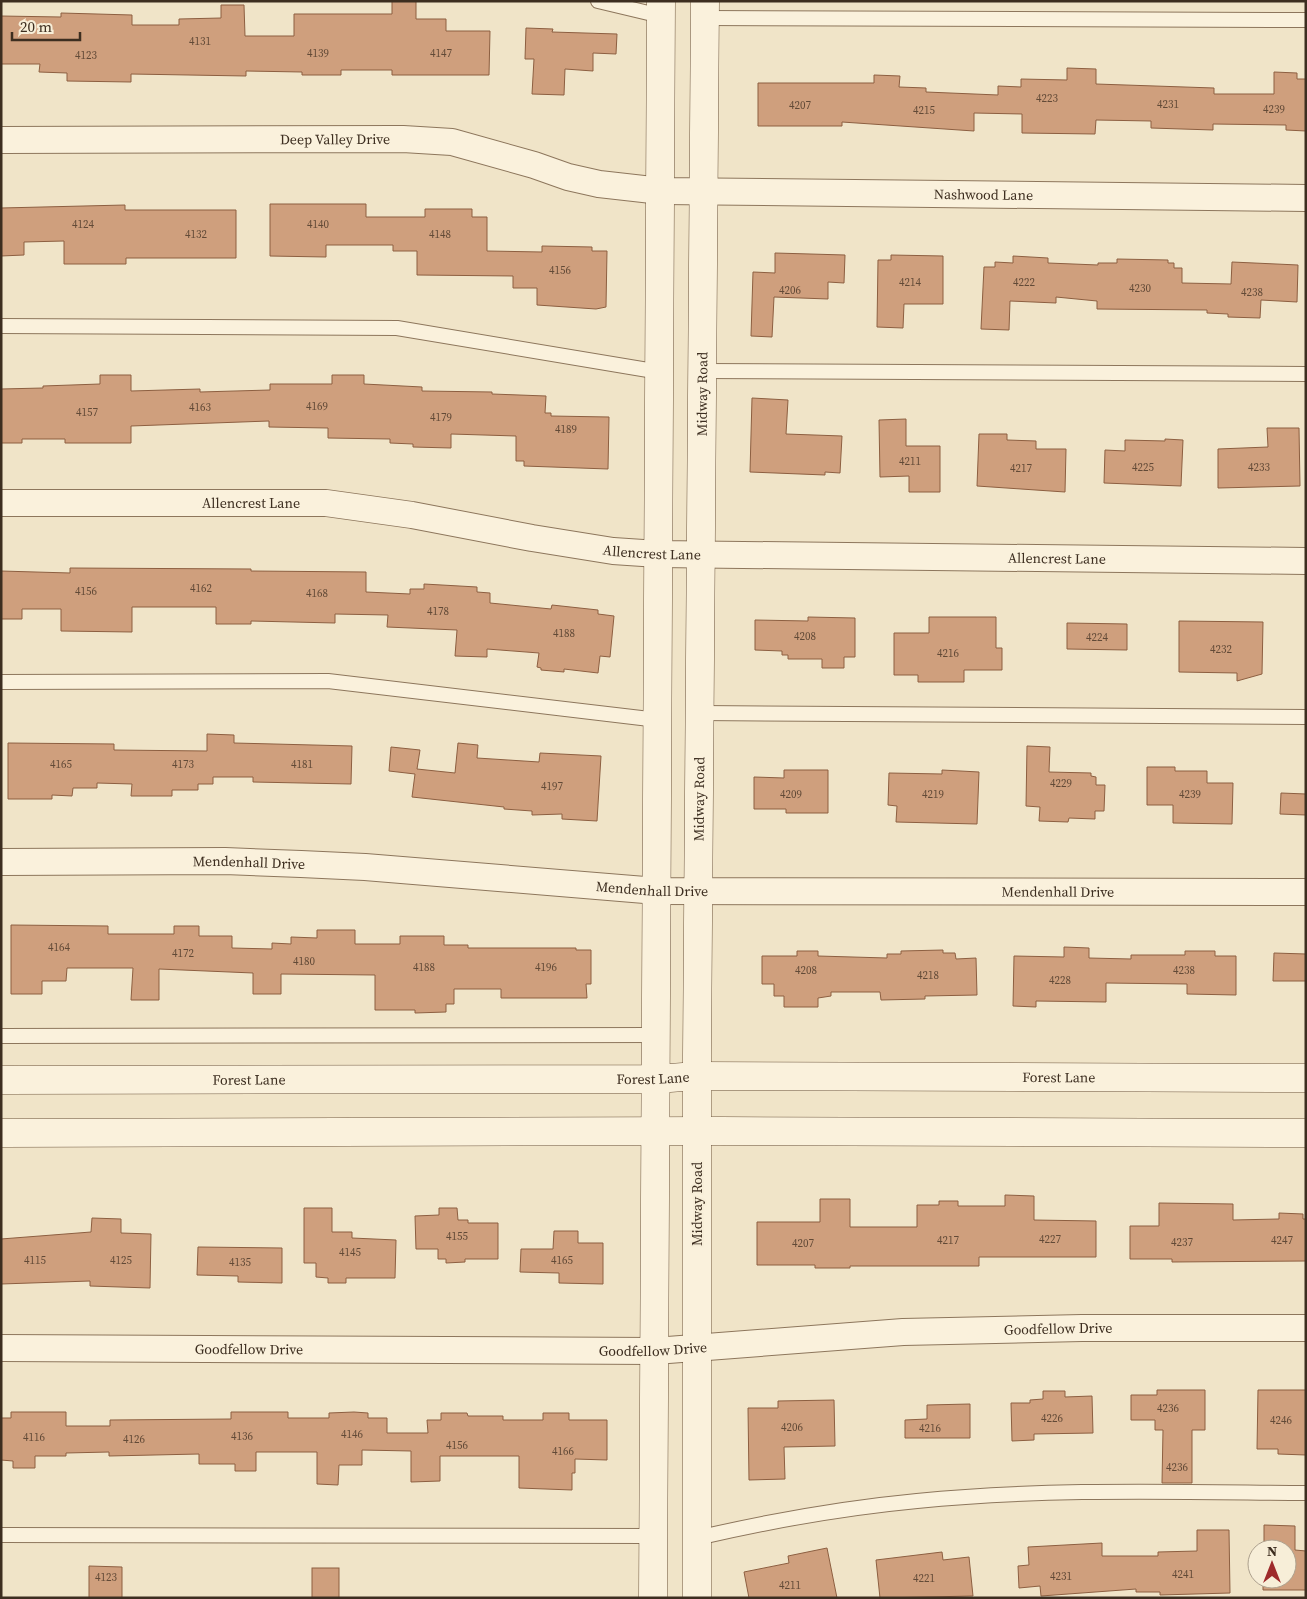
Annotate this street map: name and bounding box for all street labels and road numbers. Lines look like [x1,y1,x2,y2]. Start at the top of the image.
street label: Deep Valley Drive [280,129,390,149]
street label: Nashwood Lane [934,184,1033,205]
street label: Midway Road [692,352,712,436]
street label: Allencrest Lane [202,493,300,513]
street label: Allencrest Lane [601,540,701,564]
street label: Allencrest Lane [1008,548,1106,569]
street label: Midway Road [689,757,709,841]
street label: Mendenhall Drive [193,851,306,874]
street label: Mendenhall Drive [595,876,708,901]
street label: Mendenhall Drive [1002,882,1114,902]
street label: Forest Lane [616,1067,690,1089]
street label: Forest Lane [1022,1067,1095,1087]
street label: Forest Lane [212,1070,286,1090]
street label: Midway Road [687,1162,707,1246]
street label: Goodfellow Drive [1004,1318,1112,1340]
street label: Goodfellow Drive [599,1337,708,1361]
street label: Goodfellow Drive [195,1339,303,1359]

